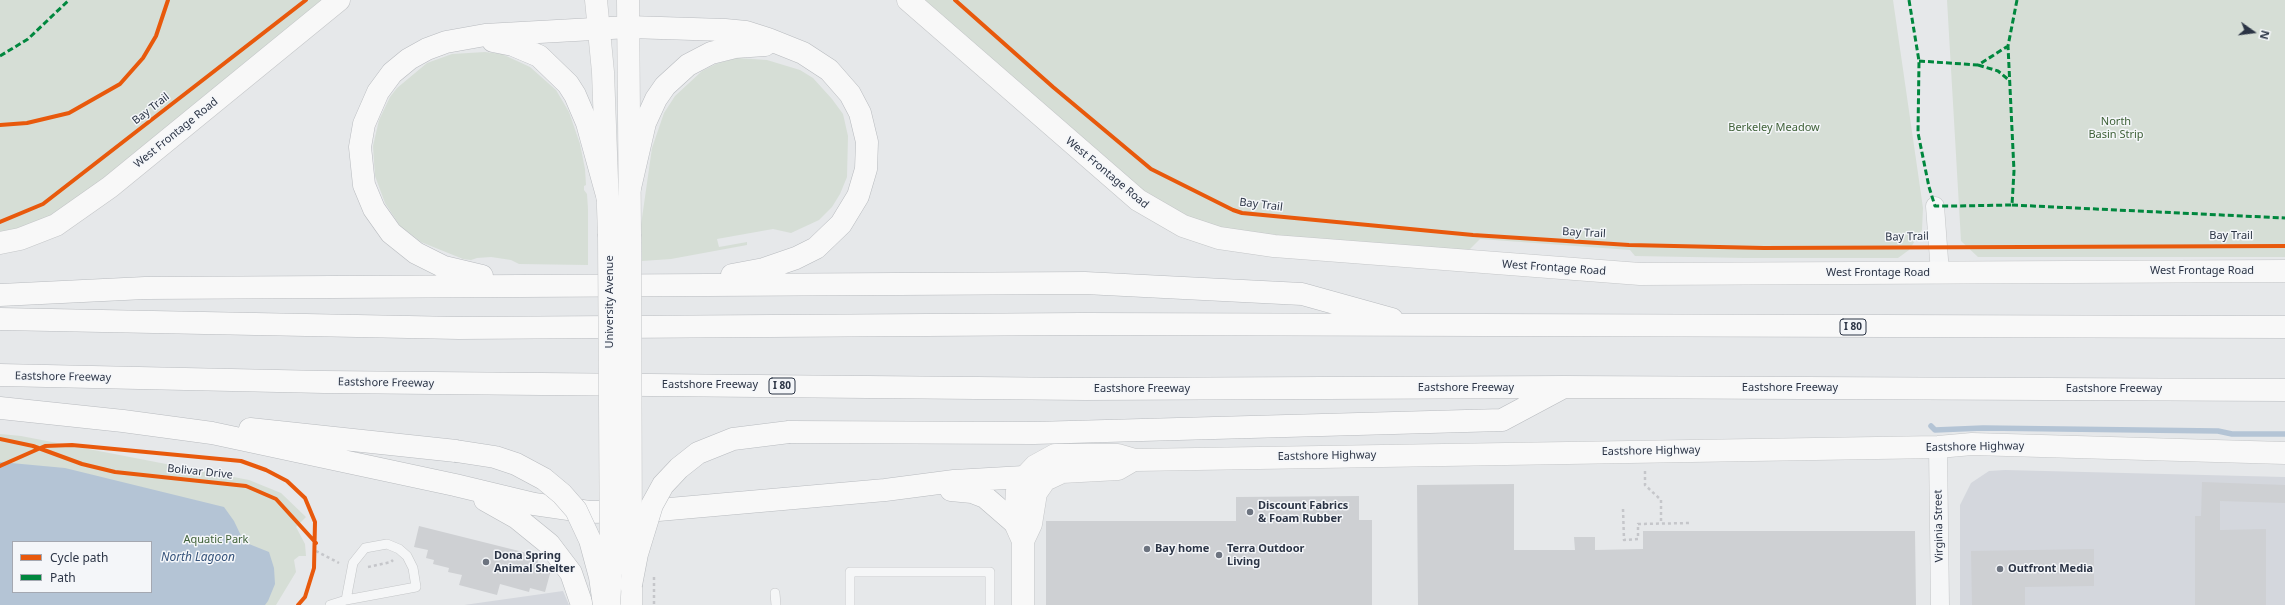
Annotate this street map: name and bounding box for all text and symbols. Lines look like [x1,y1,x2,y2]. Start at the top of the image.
north arrow [2233,12,2273,52]
text: N [2257,29,2273,41]
street label: Bay Trail [130,90,172,128]
street label: West Frontage Road [131,95,221,171]
park label: North Basin Strip [2088,115,2144,141]
park label: Berkeley Meadow [1728,121,1820,135]
street label: West Frontage Road [1063,134,1151,212]
street label: Bay Trail [1239,196,1283,214]
street label: Bay Trail [1562,225,1606,241]
street label: Bay Trail [2209,229,2253,243]
street label: Bay Trail [1885,230,1929,244]
street label: University Avenue [603,255,617,349]
street label: West Frontage Road [1502,258,1606,278]
street label: West Frontage Road [2150,264,2254,278]
street label: West Frontage Road [1826,266,1930,280]
road number: I 80 [1840,319,1866,335]
street label: Eastshore Freeway [15,370,111,384]
street label: Eastshore Freeway [338,376,434,390]
street label: Eastshore Freeway [662,378,758,392]
road number: I 80 [769,378,795,394]
street label: Eastshore Freeway [1418,381,1514,395]
street label: Eastshore Freeway [1742,381,1838,395]
street label: Eastshore Freeway [1094,382,1190,396]
street label: Eastshore Freeway [2066,382,2162,396]
street label: Eastshore Highway [1926,440,2024,454]
street label: Eastshore Highway [1602,444,1700,458]
street label: Eastshore Highway [1278,449,1376,463]
street label: Bolivar Drive [167,462,233,482]
street label: Virginia Street [1932,489,1946,563]
place label: Discount Fabrics & Foam Rubber [1258,499,1348,525]
marker: Discount Fabrics & Foam Rubber [1245,507,1255,517]
park label: Aquatic Park [184,533,248,547]
legend [12,541,152,593]
place label: Bay home [1155,542,1209,556]
place label: Terra Outdoor Living [1227,542,1304,568]
marker: Bay home [1142,544,1152,554]
text: Cycle path [50,549,108,566]
place label: Dona Spring Animal Shelter [494,549,575,575]
marker: Terra Outdoor Living [1214,550,1224,560]
water label: North Lagoon [161,551,235,565]
marker: Dona Spring Animal Shelter [481,557,491,567]
place label: Outfront Media [2008,562,2093,576]
marker: Outfront Media [1995,564,2005,574]
text: Path [50,569,76,586]

